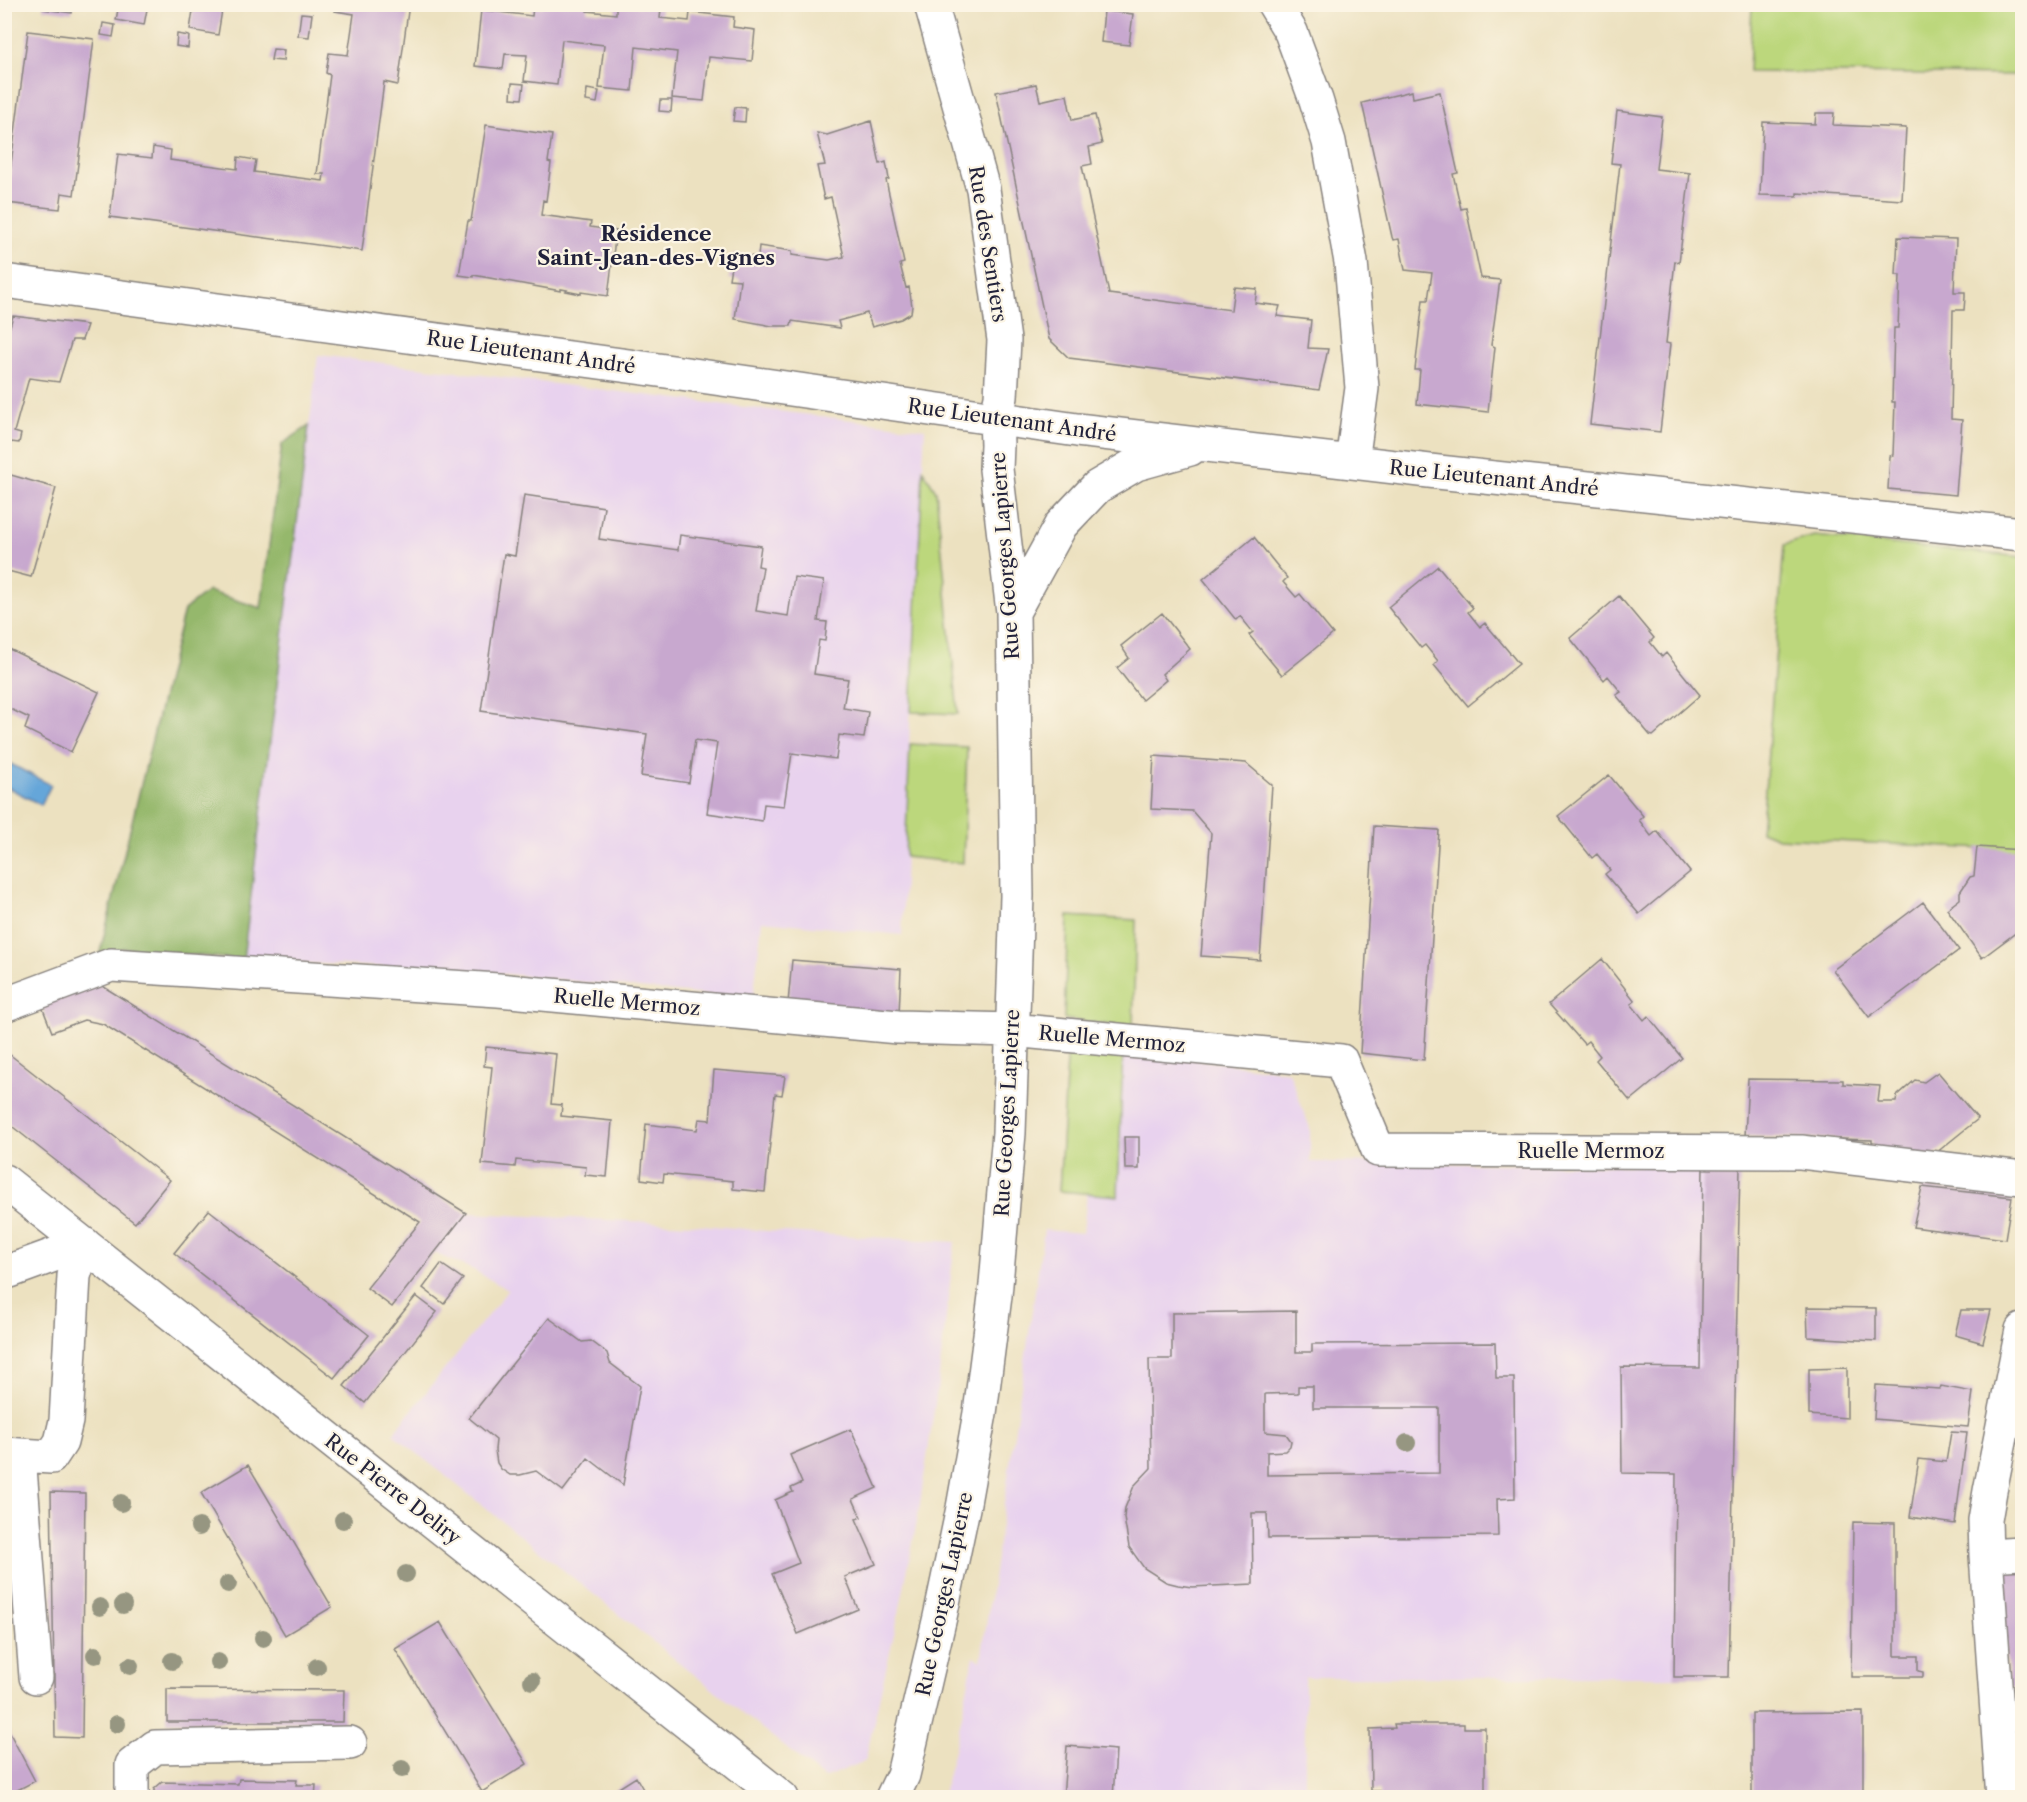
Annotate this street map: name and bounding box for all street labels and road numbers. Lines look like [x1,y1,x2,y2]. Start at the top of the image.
street label: Rue des Sentiers [964,164,1012,324]
street label: Rue Lieutenant André [425,325,637,379]
street label: Rue Lieutenant André [906,393,1118,447]
street label: Rue Georges Lapierre [986,451,1024,661]
street label: Rue Lieutenant André [1388,455,1600,501]
street label: Ruelle Mermoz [553,984,701,1020]
street label: Rue Georges Lapierre [990,1008,1024,1218]
street label: Ruelle Mermoz [1038,1021,1186,1057]
street label: Ruelle Mermoz [1517,1139,1665,1163]
street label: Rue Pierre Deliry [320,1428,466,1550]
street label: Rue Georges Lapierre [911,1490,977,1698]

